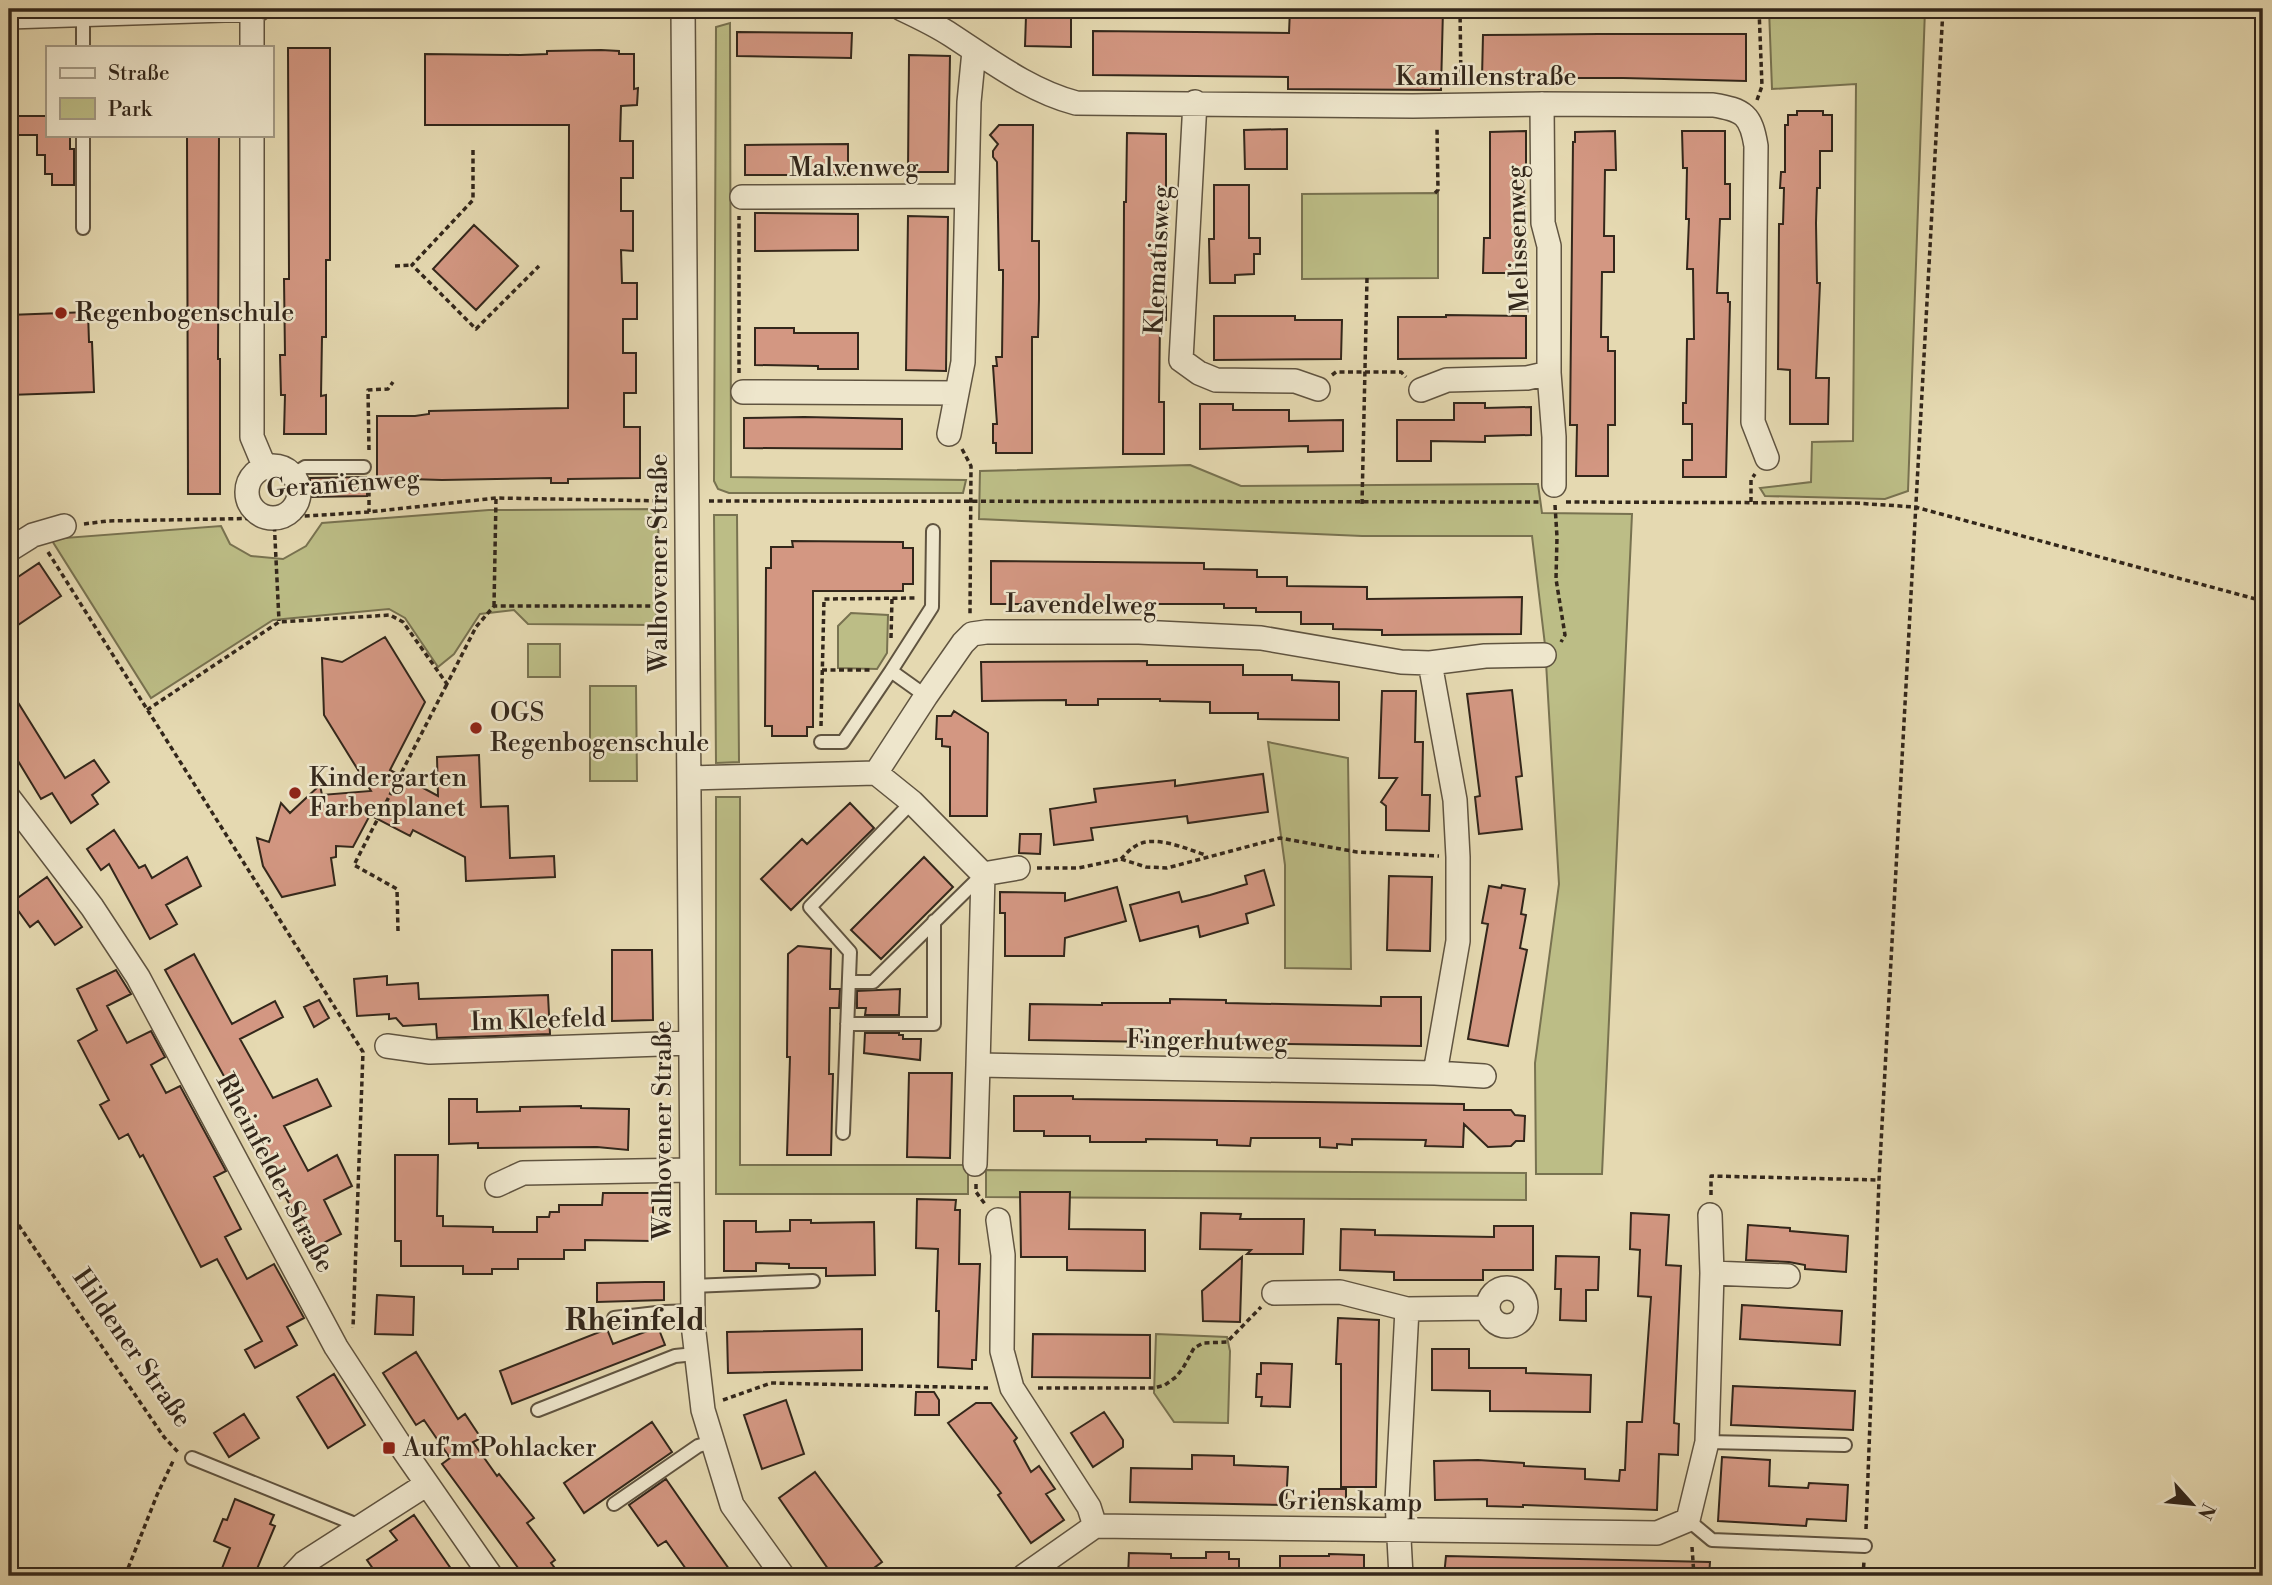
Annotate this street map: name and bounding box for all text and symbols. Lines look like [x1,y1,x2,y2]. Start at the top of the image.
legend [46,46,273,136]
text: Straße [108,61,170,87]
street label: Kamillenstraße [1395,61,1577,93]
text: Park [108,97,153,123]
street label: Malvenweg [789,152,919,184]
street label: Melissenweg [1499,164,1537,314]
street label: Klematisweg [1138,184,1178,336]
place label: Regenbogenschule [75,297,294,329]
marker: Regenbogenschule [53,305,69,321]
street label: Walhovener Straße [643,453,675,674]
street label: Geranienweg [265,463,421,505]
street label: Lavendelweg [1005,588,1157,622]
place label: OGS Regenbogenschule [490,697,709,759]
marker: OGS Regenbogenschule [468,720,484,736]
place label: Kindergarten Farbenplanet [309,762,467,824]
marker: Kindergarten Farbenplanet [287,785,303,801]
street label: Im Kleefeld [470,1002,606,1038]
street label: Walhovener Straße [647,1020,679,1241]
street label: Fingerhutweg [1126,1024,1289,1058]
street label: Rheinfelder Straße [209,1068,341,1278]
street label: Hildener Straße [65,1263,199,1433]
district label: Rheinfeld [565,1302,705,1340]
place label: Auf'm Pohlacker [402,1432,597,1464]
marker: Auf'm Pohlacker [381,1440,397,1456]
north arrow [2156,1470,2226,1540]
street label: Grienskamp [1277,1485,1423,1519]
text: N [2192,1499,2220,1523]

